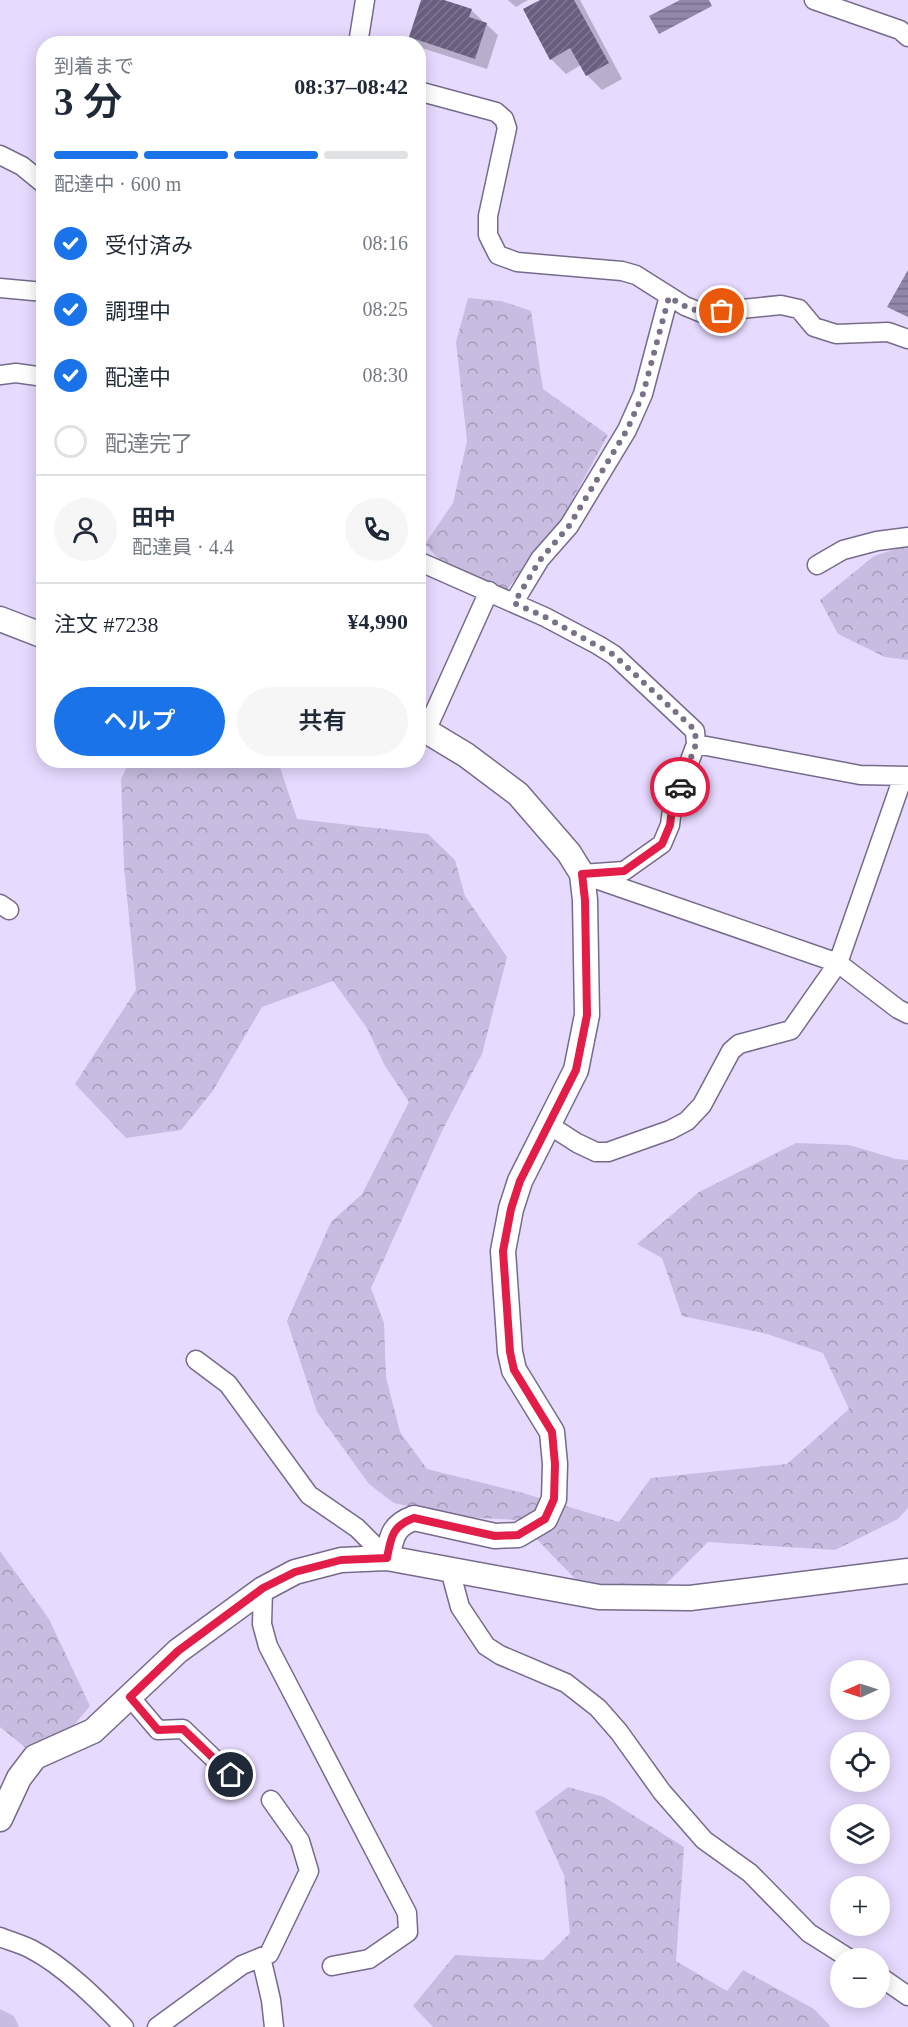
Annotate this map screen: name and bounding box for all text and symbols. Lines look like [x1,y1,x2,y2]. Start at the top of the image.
text: 到着まで [54,55,134,77]
text: 08:37–08:42 [294,74,408,99]
text: 3 分 [54,80,122,123]
text: 配達中 · 600 m [54,173,181,195]
icon: check [54,227,87,260]
text: 08:16 [362,232,408,254]
text: 受付済み [105,233,193,258]
pin [696,285,747,336]
icon: check [54,293,87,326]
icon: bag [705,294,738,327]
text: 08:25 [362,298,408,320]
text: 調理中 [105,299,171,324]
icon: check [54,359,87,392]
text: 08:30 [362,364,408,386]
text: 配達中 [105,365,171,390]
text: 配達完了 [105,431,193,456]
button: person [54,498,117,561]
button: phone [345,498,408,561]
text: 田中 [132,505,176,530]
text: 配達員 · 4.4 [132,536,234,558]
text: ¥4,990 [348,609,408,634]
text: 注文 #7238 [54,612,159,637]
button: ヘルプ [54,687,225,756]
button: 共有 [237,687,408,756]
courier [650,757,710,817]
icon: car [664,771,697,804]
north arrow [830,1660,890,1720]
map controls [830,1660,890,2008]
button: locate [830,1732,890,1792]
pin [205,1749,256,1800]
icon: home [214,1758,247,1791]
button: layers [830,1804,890,1864]
button: + [830,1876,890,1936]
button: − [830,1948,890,2008]

